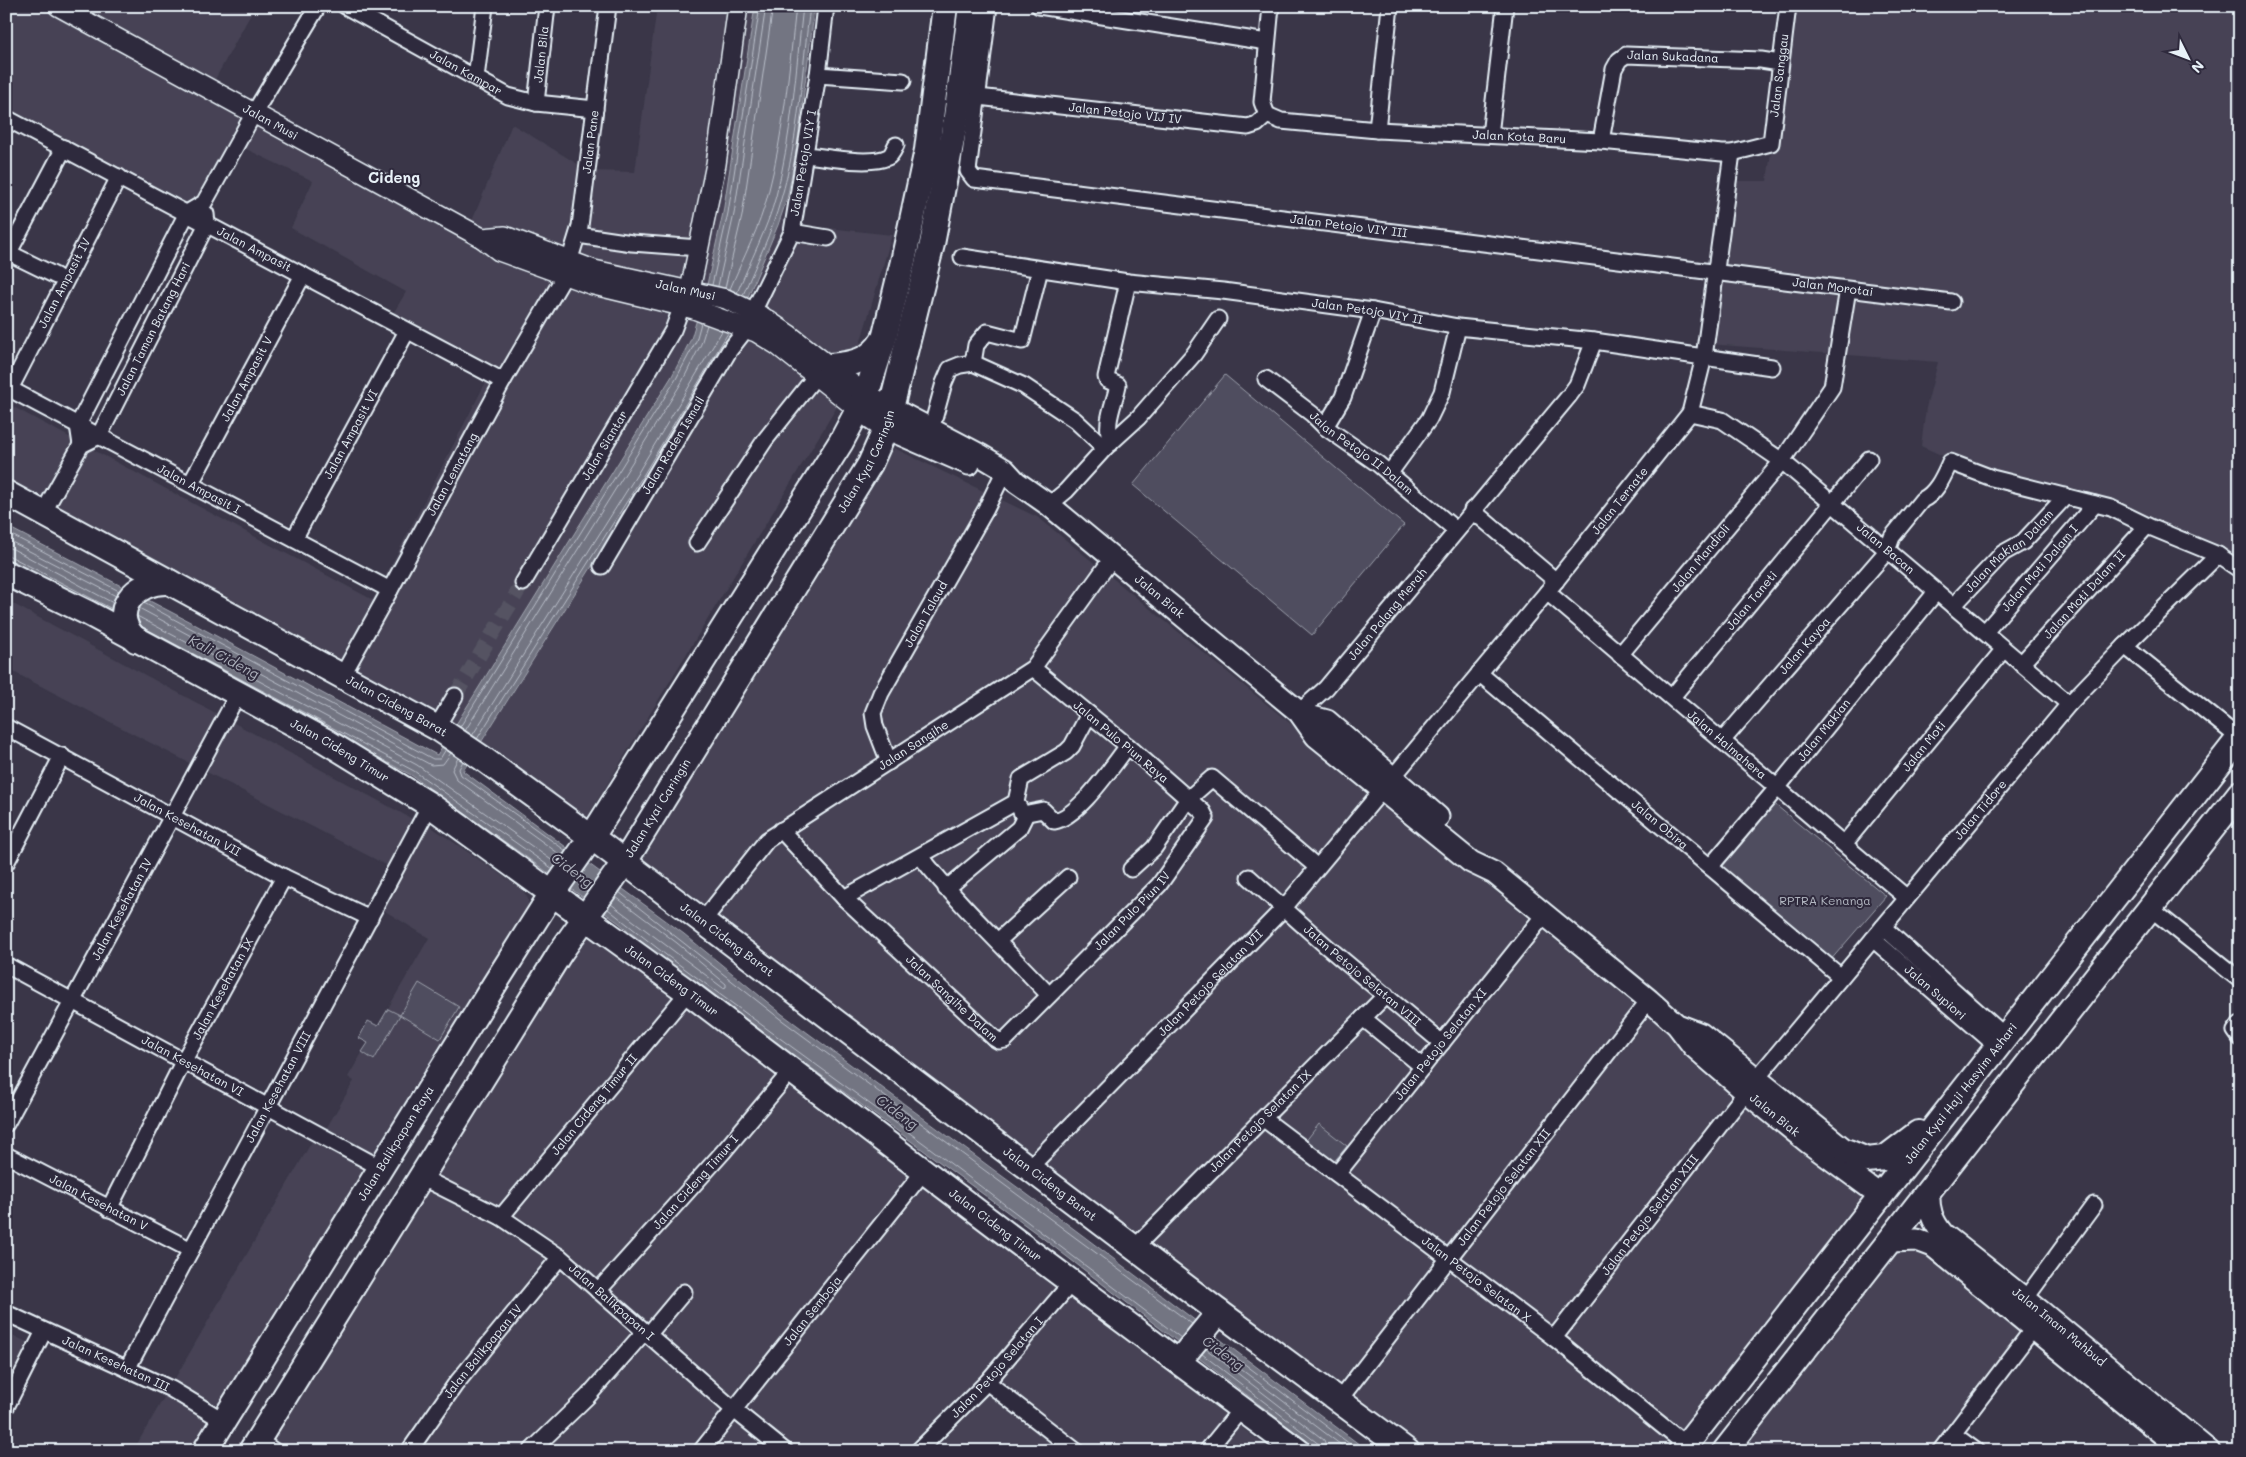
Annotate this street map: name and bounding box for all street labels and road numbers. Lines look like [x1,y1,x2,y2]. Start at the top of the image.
street label: Jalan Bila [529,25,552,83]
street label: Jalan Sanggau [1765,33,1792,118]
street label: Jalan Kampar [427,45,505,98]
street label: Jalan Sukadana [1627,46,1719,65]
street label: Jalan Petojo VIJ IV [1068,98,1183,127]
street label: Jalan Musi [240,100,301,143]
street label: Jalan Pane [578,109,602,174]
street label: Jalan Petojo VIY I [786,109,819,217]
street label: Jalan Kota Baru [1472,126,1566,146]
street label: Jalan Petojo VIY III [1289,210,1408,240]
street label: Jalan Ampasit [215,222,295,275]
street label: Jalan Ampasit IV [34,235,94,331]
street label: Jalan Taman Batang Hari [112,259,193,398]
street label: Jalan Morotai [1792,273,1874,299]
street label: Jalan Musi [654,275,717,303]
street label: Jalan Petojo VIY II [1311,294,1424,327]
street label: Jalan Ampasit V [217,333,276,424]
street label: Jalan Ampasit VI [319,386,381,481]
street label: Jalan Raden Ismail [637,393,707,497]
street label: Jalan Siantar [577,407,631,483]
street label: Jalan Petojo II Dalam [1307,407,1417,498]
street label: Jalan Kyai Caringin [833,408,897,515]
street label: Jalan Lematang [423,429,481,518]
street label: Jalan Ampasit I [155,459,244,517]
street label: Jalan Ternate [1587,463,1651,537]
street label: Jalan Makian Dalam [1961,506,2056,596]
street label: Jalan Bacan [1854,519,1918,577]
street label: Jalan Mandioli [1667,520,1733,595]
street label: Jalan Moti Dalam I [1997,521,2081,614]
street label: Jalan Moti Dalam II [2039,546,2128,642]
street label: Jalan Palang Merah [1344,564,1430,663]
street label: Jalan Taneti [1722,567,1780,633]
street label: Jalan Biak [1132,570,1188,621]
street label: Jalan Talaud [900,577,951,650]
street label: Jalan Kayoa [1775,613,1833,677]
street label: Jalan Cideng Barat [344,671,451,740]
street label: Jalan Makian [1793,695,1853,764]
street label: Jalan Pulo Piun Raya [1071,697,1173,786]
street label: Jalan Halmahera [1685,706,1770,782]
street label: Jalan Cideng Timur [288,714,393,785]
street label: Jalan Sangihe [875,716,951,773]
street label: Jalan Moti [1898,717,1949,775]
street label: Jalan Kyai Caringin [621,755,694,860]
street label: Jalan Tidore [1950,776,2010,843]
street label: Jalan Kesehatan VII [132,789,244,859]
street label: Jalan Obira [1629,796,1692,852]
street label: Jalan Kesehatan IV [87,855,155,963]
street label: Jalan Pulo Piun IV [1090,868,1173,953]
street label: Jalan Cideng Barat [677,898,778,979]
street label: Jalan Petojo Selatan VIII [1301,921,1425,1029]
street label: Jalan Petojo Selatan VII [1154,926,1266,1039]
street label: Jalan Kesehatan IX [188,934,256,1042]
street label: Jalan Cideng Timur [622,940,722,1019]
street label: Jalan Sangihe Dalam [903,951,1002,1045]
street label: Jalan Supiori [1902,961,1970,1023]
street label: Jalan Petojo Selatan XI [1390,985,1489,1103]
street label: Jalan Kyai Haji Hasyim Ashari [1900,1019,2020,1167]
street label: Jalan Kesehatan VIII [241,1028,314,1145]
street label: Jalan Kesehatan VI [139,1031,247,1099]
street label: Jalan Cideng Timur II [547,1050,640,1158]
street label: Jalan Petojo Selatan IX [1205,1066,1314,1175]
street label: Jalan Balikpapan Raya [353,1082,437,1203]
street label: Jalan Biak [1747,1089,1804,1139]
street label: Jalan Petojo Selatan XII [1453,1125,1553,1248]
street label: Jalan Cideng Timur I [648,1131,741,1232]
street label: Jalan Cideng Barat [1000,1143,1101,1224]
street label: Jalan Petojo Selatan XIII [1597,1151,1701,1278]
street label: Jalan Kesehatan V [47,1170,151,1234]
street label: Jalan Cideng Timur [946,1184,1046,1265]
street label: Jalan Petojo Selatan X [1419,1232,1535,1325]
street label: Jalan Balikpapan I [566,1259,658,1343]
street label: Jalan Semboja [779,1272,845,1349]
street label: Jalan Imam Mahbud [2009,1283,2110,1369]
street label: Jalan Balikpapan IV [439,1300,525,1401]
street label: Jalan Petojo Selatan I [947,1313,1046,1421]
street label: Jalan Kesehatan III [60,1331,173,1394]

